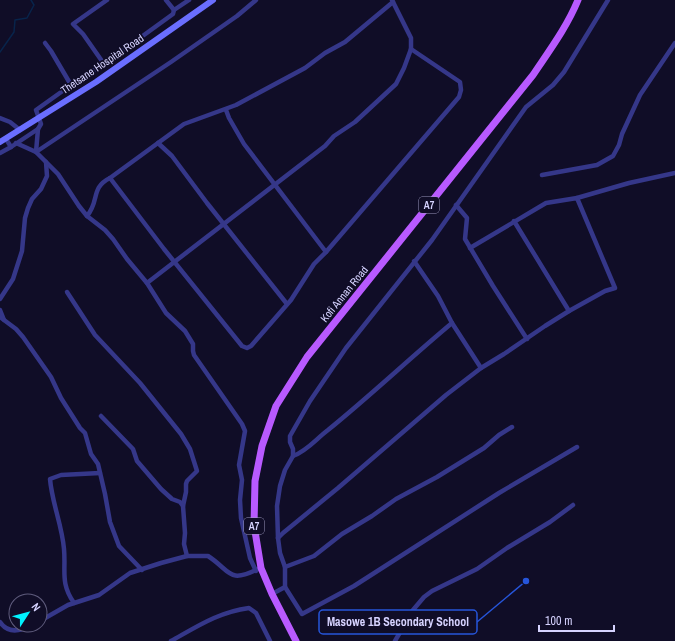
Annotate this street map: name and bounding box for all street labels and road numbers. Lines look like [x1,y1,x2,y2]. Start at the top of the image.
street label: Thetsane Hospital Road [58,31,146,97]
road number: A7 [419,197,439,213]
street label: Kofi Annan Road [317,263,371,325]
road number: A7 [244,518,264,534]

